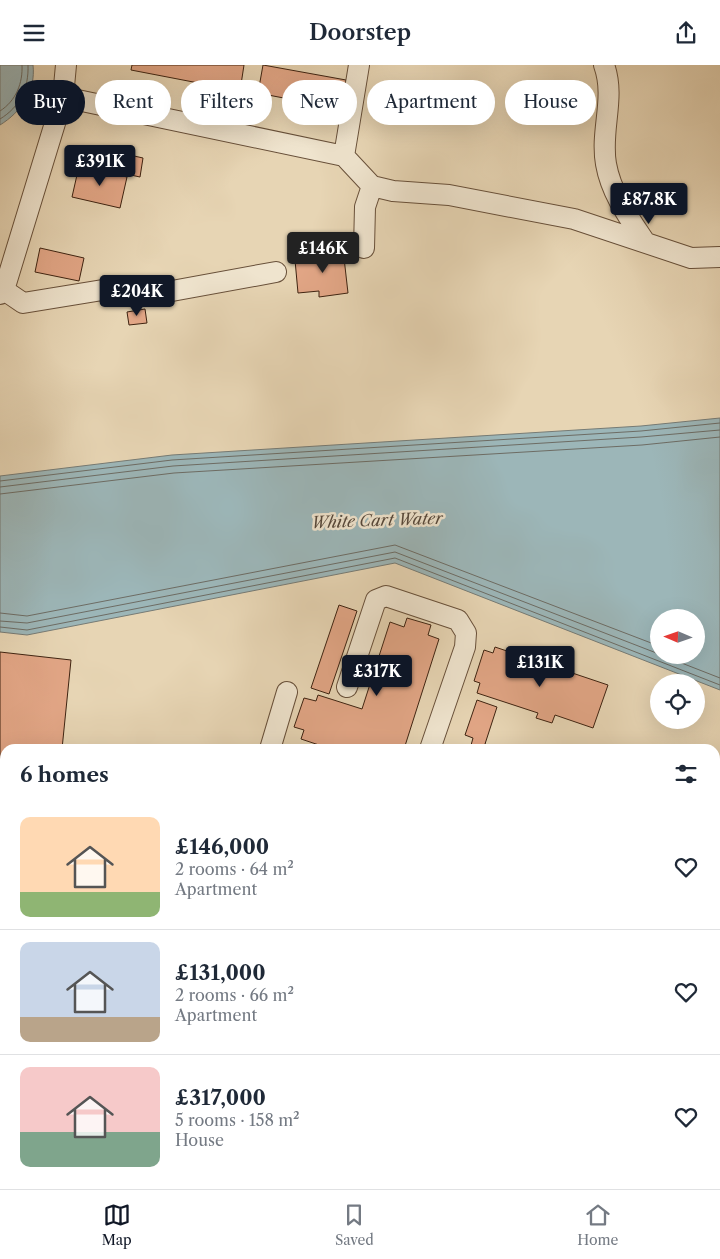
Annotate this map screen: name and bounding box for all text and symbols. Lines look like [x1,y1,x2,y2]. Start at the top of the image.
icon: menu [20,19,48,47]
text: Doorstep [309,19,411,46]
icon: share [672,19,700,47]
chip: Buy [15,80,85,125]
chip: Rent [95,80,171,125]
chip: Filters [181,80,272,125]
chip: New [282,80,357,125]
chip: Apartment [367,80,495,125]
chip: House [505,80,596,125]
pin: £391K [65,145,135,187]
text: £391K [75,151,125,171]
pin: £87.8K [608,183,690,225]
text: £87.8K [621,189,677,209]
pin: £146K [288,231,358,274]
text: £146K [298,238,348,258]
pin: £204K [102,275,172,317]
text: £204K [111,281,163,301]
water label: White Cart Water [311,508,445,532]
north arrow [650,609,705,664]
map controls [650,609,705,729]
pin: £131K [505,645,575,688]
text: £131K [517,652,563,672]
pin: £317K [342,655,412,697]
text: £317K [353,661,401,681]
button: locate [650,674,705,729]
icon: filters [672,760,700,788]
text: 6 homes [20,762,109,787]
text: £146,000 [175,834,269,859]
icon: home [60,837,120,897]
icon: heart [672,853,700,881]
text: 2 rooms · 64 m² [175,859,294,879]
text: Apartment [175,879,257,899]
text: £131,000 [175,960,266,985]
icon: home [60,962,120,1022]
icon: heart [672,978,700,1006]
text: 2 rooms · 66 m² [175,985,294,1005]
text: Apartment [175,1005,257,1025]
text: £317,000 [175,1085,266,1110]
icon: home [60,1087,120,1147]
icon: heart [672,1103,700,1131]
text: 5 rooms · 158 m² [175,1110,300,1130]
text: House [175,1130,224,1150]
tab: Map [102,1201,132,1249]
tab: Saved [335,1201,374,1249]
tab: Home [577,1201,618,1249]

